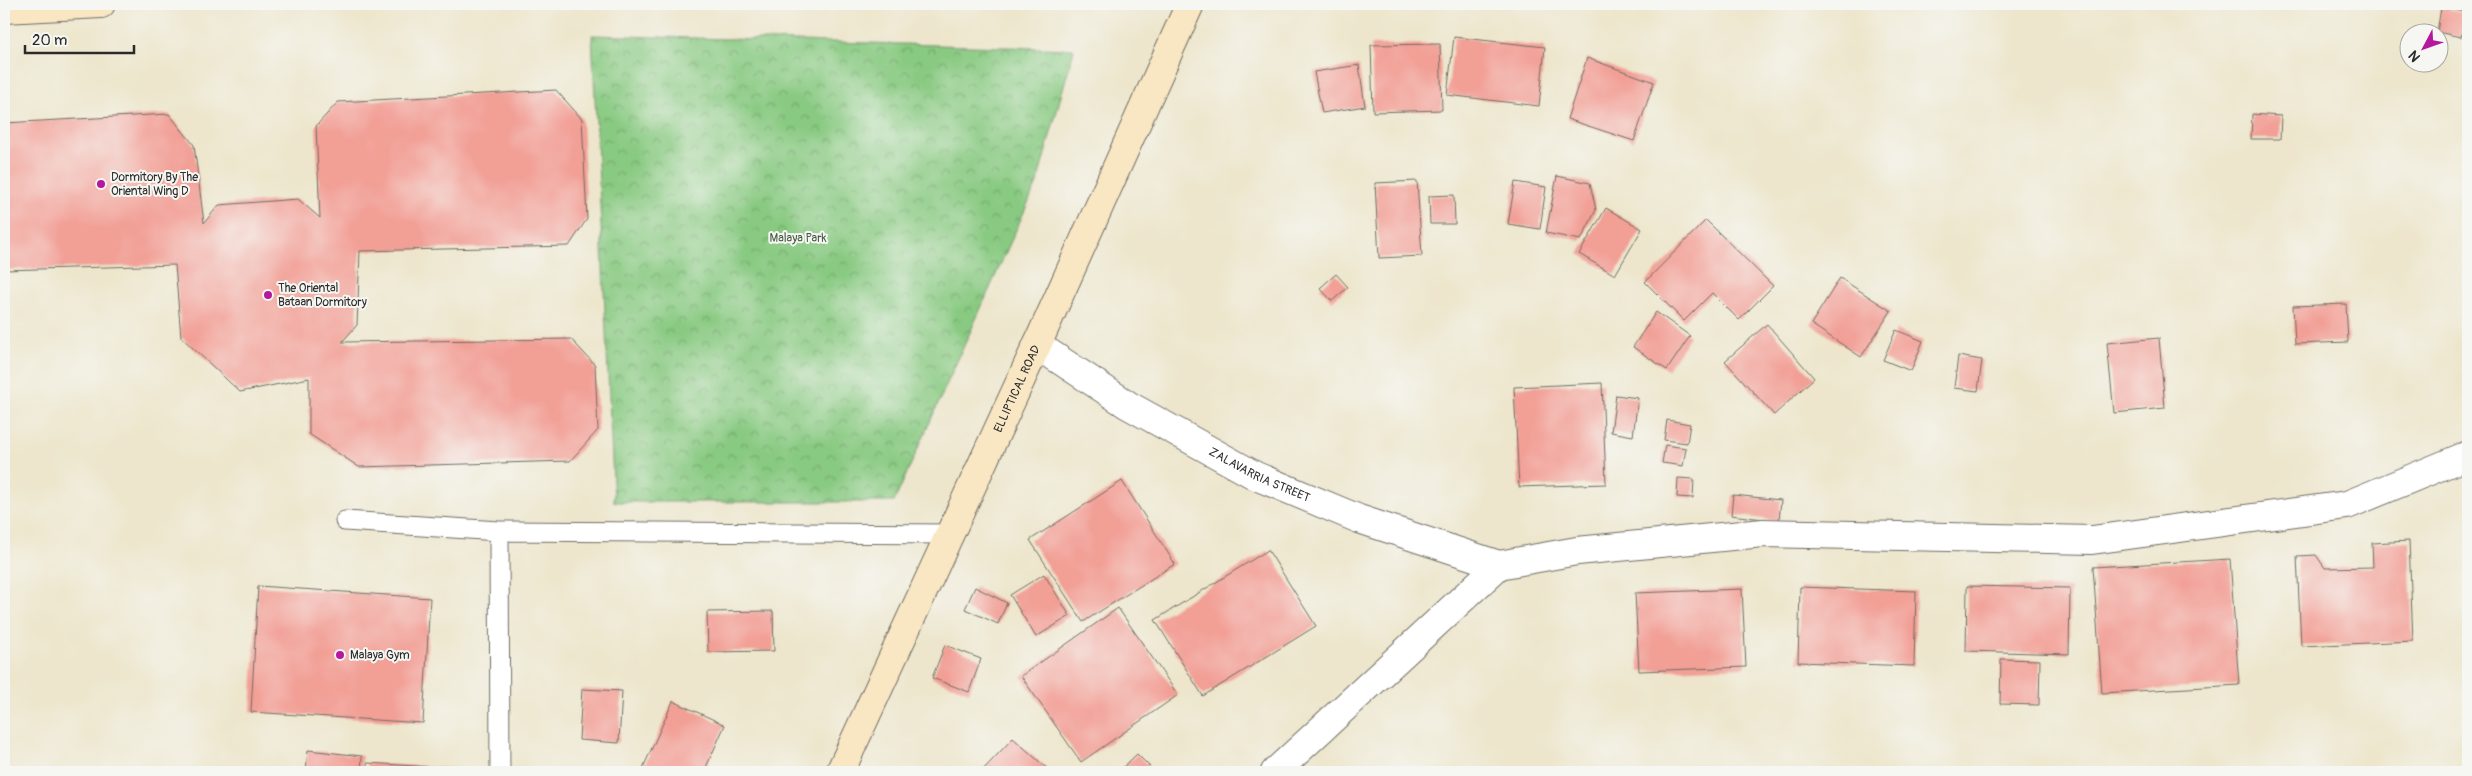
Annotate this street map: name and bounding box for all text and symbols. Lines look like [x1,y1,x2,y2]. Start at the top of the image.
scale bar [25,22,134,54]
north arrow [2400,22,2450,72]
text: 20 m [32,31,67,50]
text: N [2405,47,2424,65]
place label: Dormitory By The Oriental Wing D [111,170,198,199]
marker: Dormitory By The Oriental Wing D [95,178,107,190]
park label: Malaya Park [770,231,826,246]
place label: The Oriental Bataan Dormitory [278,281,367,310]
marker: The Oriental Bataan Dormitory [262,289,274,301]
street label: ELLIPTICAL ROAD [991,343,1044,435]
street label: ZALAVARRIA STREET [1206,444,1312,506]
place label: Malaya Gym [350,648,410,663]
marker: Malaya Gym [334,649,346,661]

